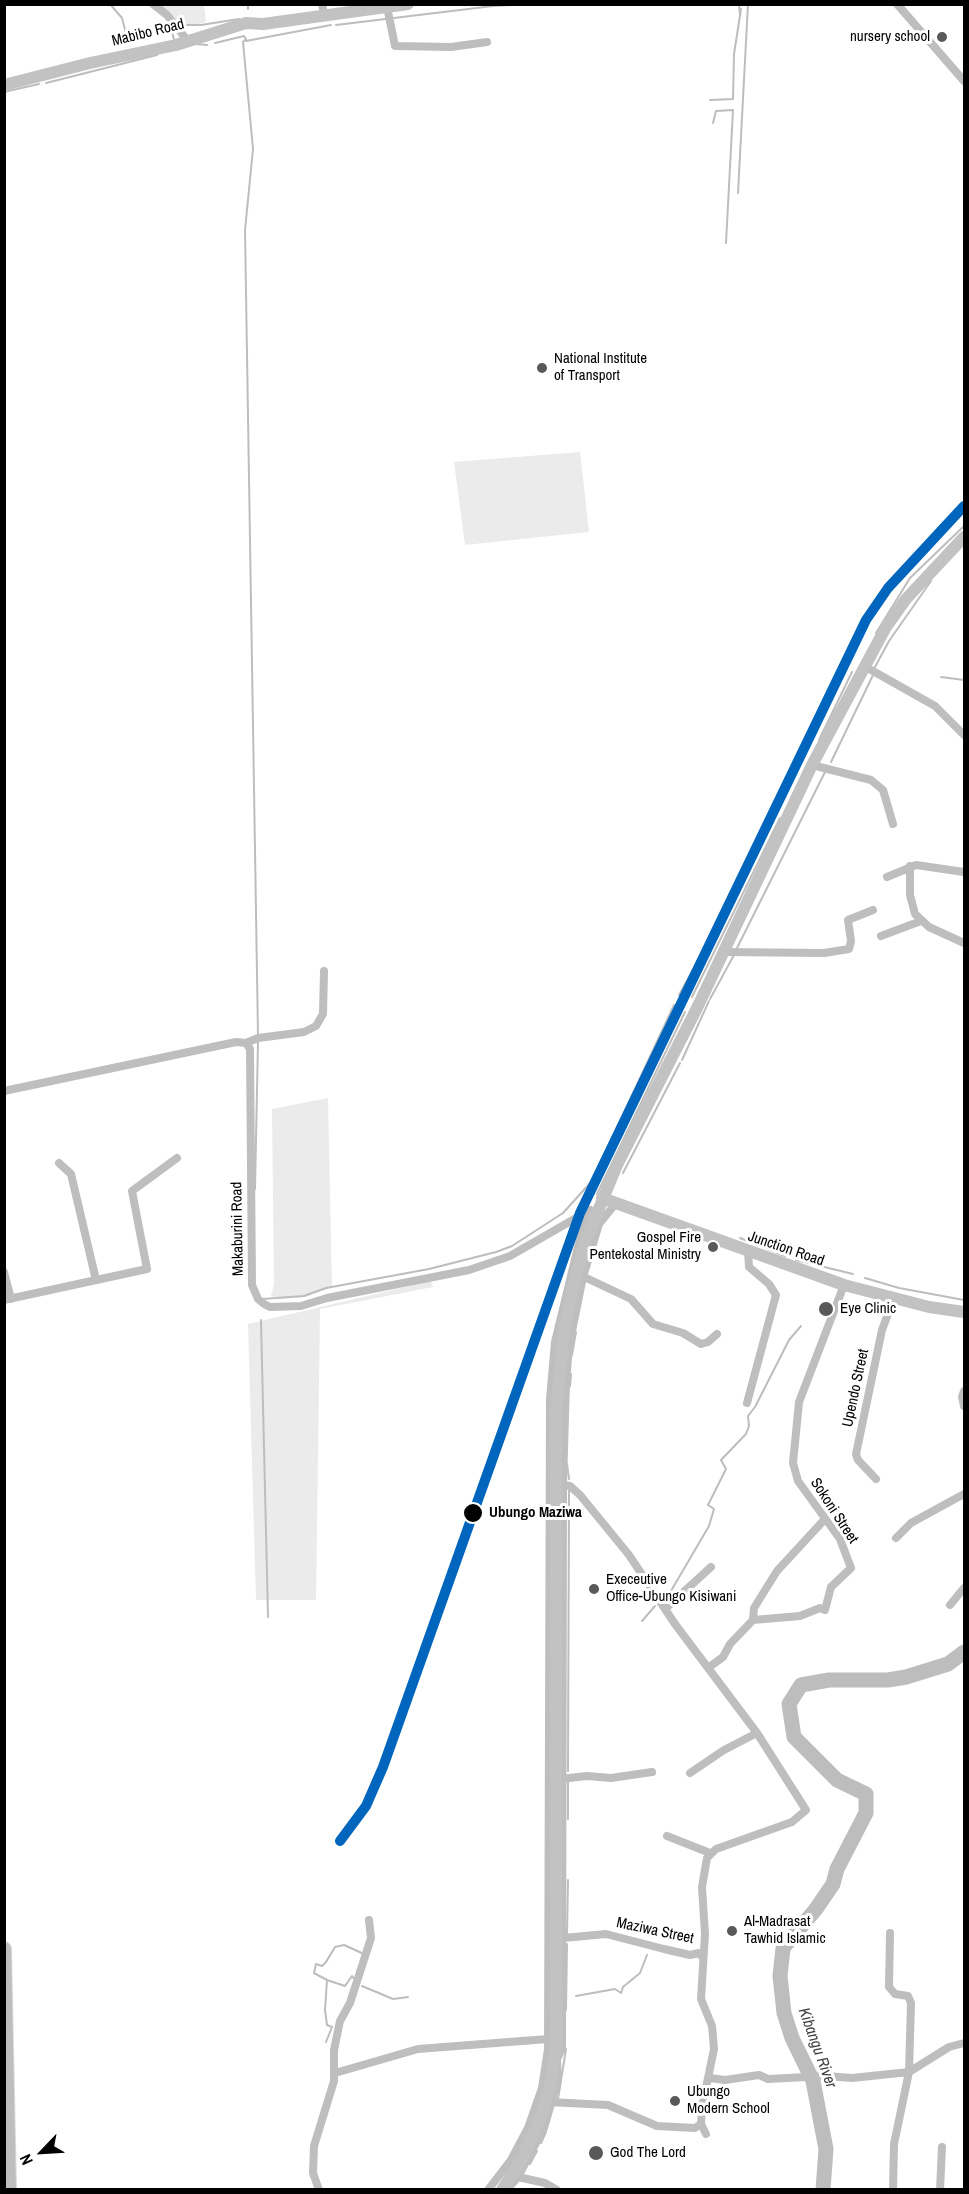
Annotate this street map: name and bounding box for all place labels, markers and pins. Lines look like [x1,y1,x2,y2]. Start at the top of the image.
place label: nursery school [850,28,930,46]
marker: nursery school [935,30,949,44]
place label: National Institute of Transport [554,350,647,385]
marker: National Institute of Transport [535,361,549,375]
place label: Gospel Fire Pentekostal Ministry [590,1229,701,1264]
marker: Gospel Fire Pentekostal Ministry [706,1240,720,1254]
marker: Eye Clinic [817,1300,835,1318]
place label: Eye Clinic [840,1300,896,1318]
marker: Ubungo Maziwa [462,1502,484,1524]
place label: Ubungo Maziwa [489,1504,582,1522]
place label: Execeutive Office-Ubungo Kisiwani [606,1571,736,1606]
marker: Execeutive Office-Ubungo Kisiwani [587,1582,601,1596]
place label: Al-Madrasat Tawhid Islamic [744,1913,826,1948]
marker: Al-Madrasat Tawhid Islamic [725,1924,739,1938]
place label: Ubungo Modern School [687,2083,770,2118]
marker: Ubungo Modern School [668,2094,682,2108]
marker: God The Lord [587,2144,605,2162]
place label: God The Lord [610,2144,686,2162]

